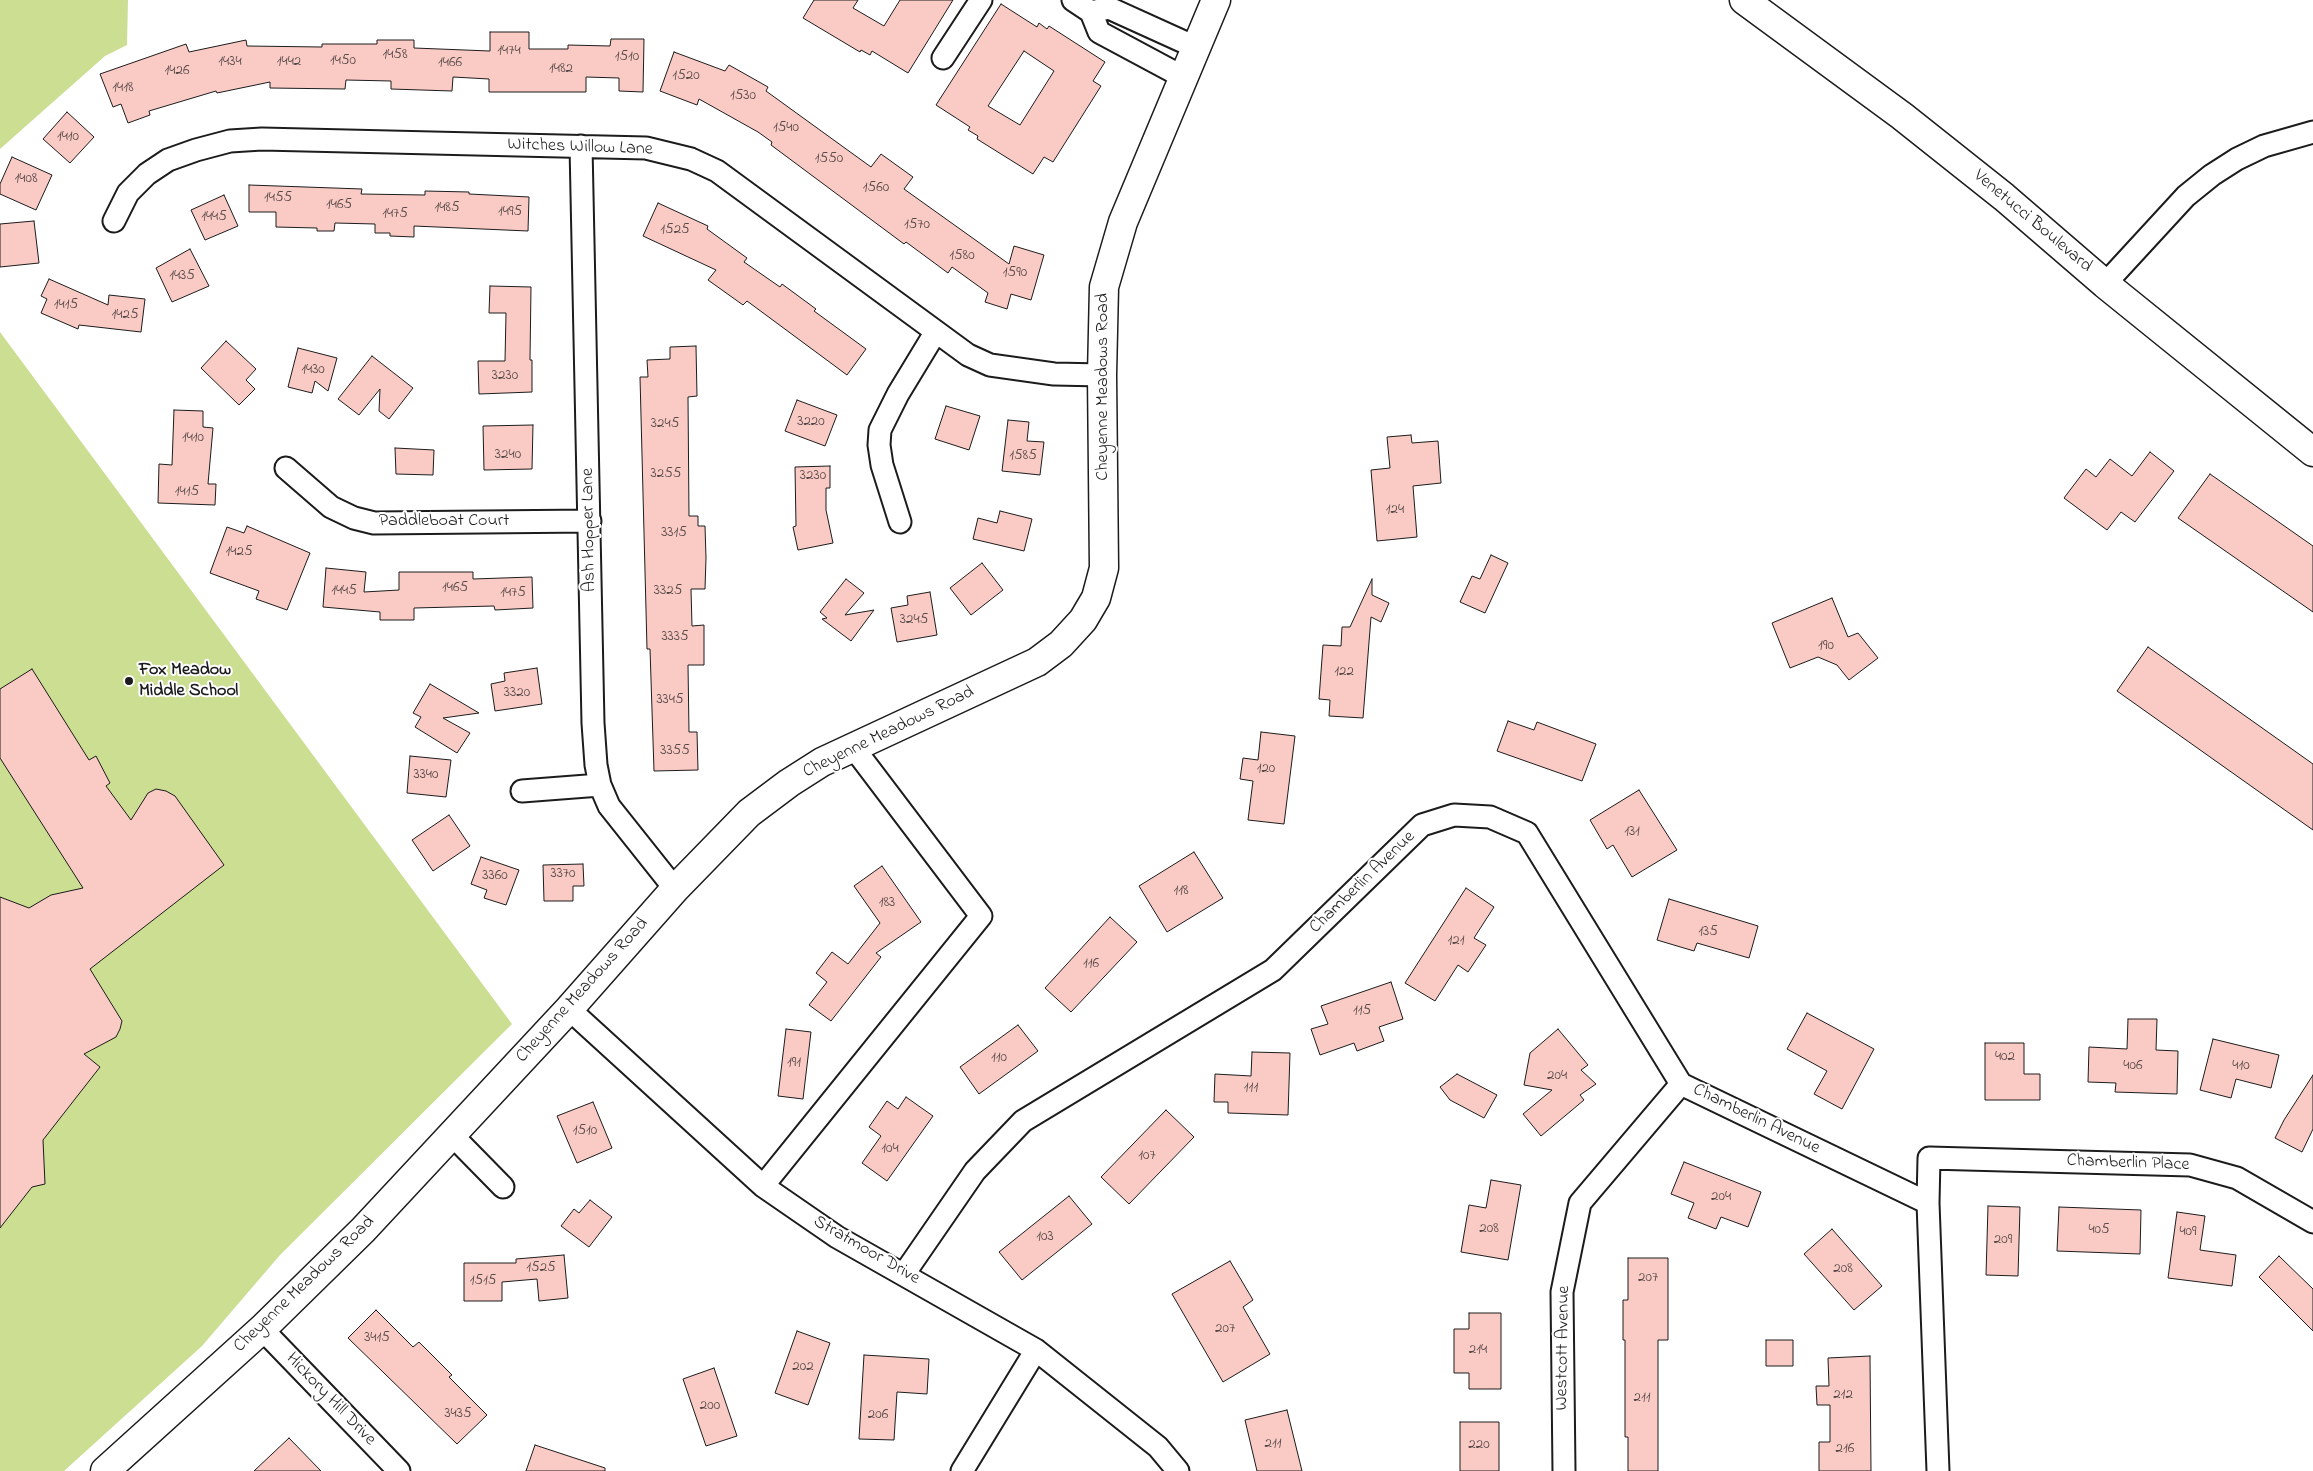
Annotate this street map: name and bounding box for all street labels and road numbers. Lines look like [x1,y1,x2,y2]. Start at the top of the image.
street label: Witches Willow Lane [507,135,653,161]
street label: Venetucci Boulevard [1968,166,2096,278]
street label: Cheyenne Meadows Road [1093,293,1115,481]
street label: Ash Hopper Lane [578,468,602,592]
street label: Paddleboat Court [379,511,509,533]
street label: Cheyenne Meadows Road [800,682,978,784]
street label: Chamberlin Avenue [1306,827,1420,939]
street label: Cheyenne Meadows Road [512,914,654,1068]
street label: Chamberlin Avenue [1689,1080,1823,1160]
street label: Chamberlin Place [2066,1151,2190,1177]
street label: Cheyenne Meadows Road [230,1212,380,1358]
street label: Stratmoor Drive [809,1212,923,1290]
street label: Westcott Avenue [1552,1285,1576,1411]
street label: Hickory Hill Drive [280,1349,380,1451]

